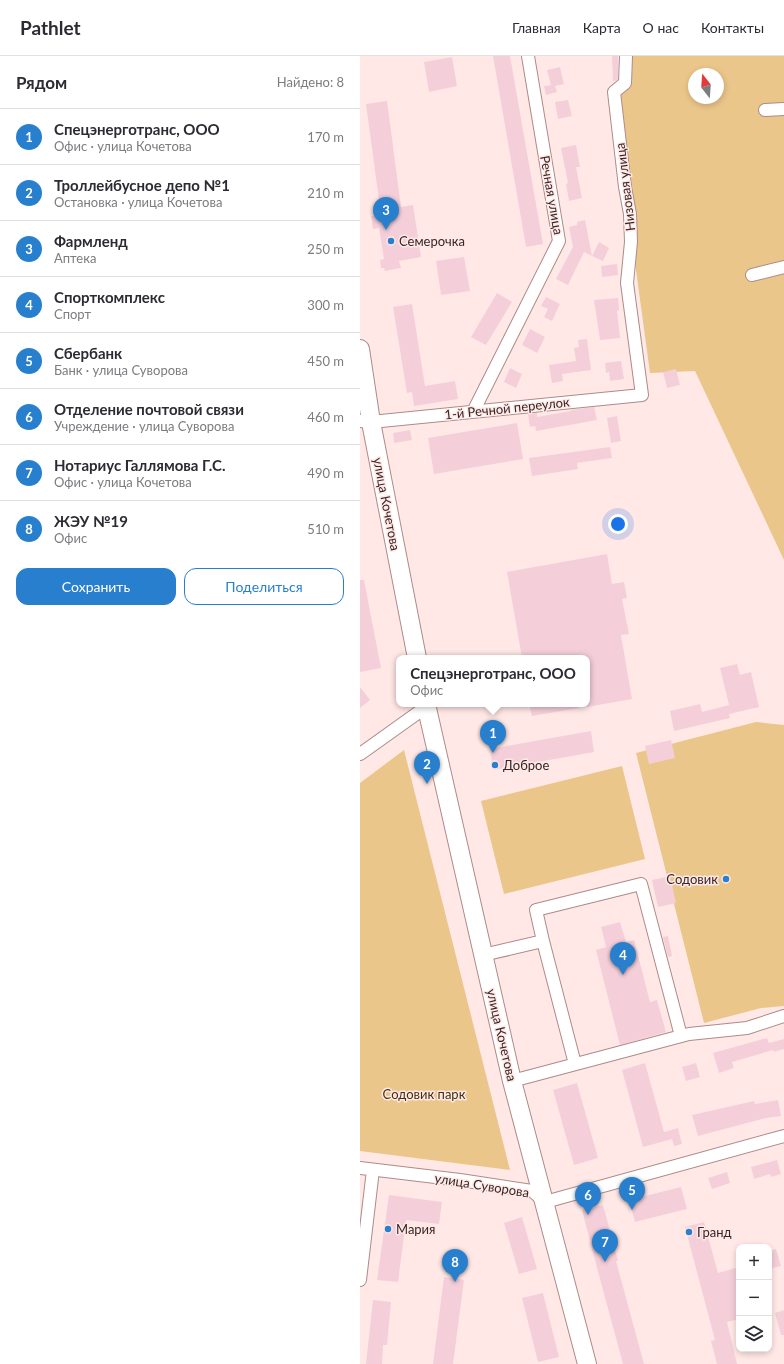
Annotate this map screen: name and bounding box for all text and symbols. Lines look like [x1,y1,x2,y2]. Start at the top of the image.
text: Pathlet [20,16,81,39]
text: Главная [512,19,561,36]
text: Карта [583,19,621,36]
text: О нас [643,19,679,36]
text: Контакты [701,19,764,36]
north arrow [688,68,724,104]
text: Рядом [16,72,67,93]
text: Найдено: 8 [277,74,344,90]
text: Спецэнерготранс, ООО [54,120,220,138]
text: 1 [25,129,33,145]
text: 170 m [307,129,344,145]
text: Офис · улица Кочетова [54,138,192,154]
street label: Низовая улица [612,142,638,232]
street label: Речная улица [537,154,567,236]
text: Троллейбусное депо №1 [54,176,230,194]
text: 2 [25,185,33,201]
text: 210 m [307,185,344,201]
text: Остановка · улица Кочетова [54,194,222,210]
pin: 3 [373,197,399,230]
text: Фармленд [54,232,128,250]
place label: Семерочка [399,233,465,249]
marker: Семерочка [386,236,396,246]
text: 3 [25,241,33,257]
text: 250 m [307,241,344,257]
text: Аптека [54,250,96,266]
text: Спорткомплекс [54,288,165,306]
text: 4 [25,297,33,313]
text: 300 m [307,297,344,313]
text: Спорт [54,306,91,322]
text: Сбербанк [54,344,122,362]
text: 5 [25,353,33,369]
text: 450 m [307,353,344,369]
text: Банк · улица Суворова [54,362,188,378]
street label: 1-й Речной переулок [444,393,571,423]
text: Отделение почтовой связи [54,400,244,418]
text: 6 [25,409,33,425]
text: 460 m [307,409,344,425]
text: Учреждение · улица Суворова [54,418,234,434]
text: Нотариус Галлямова Г.С. [54,456,226,474]
street label: улица Кочетова [370,456,404,552]
text: 7 [25,465,33,481]
text: 490 m [307,465,344,481]
text: Офис · улица Кочетова [54,474,192,490]
text: ЖЭУ №19 [54,512,128,530]
your location [608,514,628,534]
text: 8 [25,521,33,537]
text: 510 m [307,521,344,537]
text: Офис [54,530,87,546]
button: Сохранить [16,568,176,605]
button: Поделиться [184,568,344,605]
popup [396,655,590,707]
text: Спецэнерготранс, ООО [410,664,576,682]
text: Офис [410,682,443,698]
pin: 1 [480,720,506,753]
pin: 2 [414,751,440,784]
place label: Доброе [503,757,549,773]
marker: Доброе [490,760,500,770]
place label: Содовик [666,871,718,887]
marker: Содовик [721,874,731,884]
pin: 4 [610,942,636,975]
street label: улица Кочетова [484,987,520,1083]
park label: Содовик парк [383,1086,466,1102]
street label: улица Суворова [434,1170,530,1200]
pin: 5 [619,1177,645,1210]
pin: 6 [575,1182,601,1215]
place label: Мария [396,1221,436,1237]
marker: Мария [383,1224,393,1234]
place label: Гранд [697,1224,732,1240]
marker: Гранд [684,1227,694,1237]
pin: 7 [592,1229,618,1262]
map controls [736,1244,772,1352]
button: + [736,1244,772,1280]
pin: 8 [442,1249,468,1282]
button: − [736,1280,772,1316]
button: layers [736,1316,772,1352]

